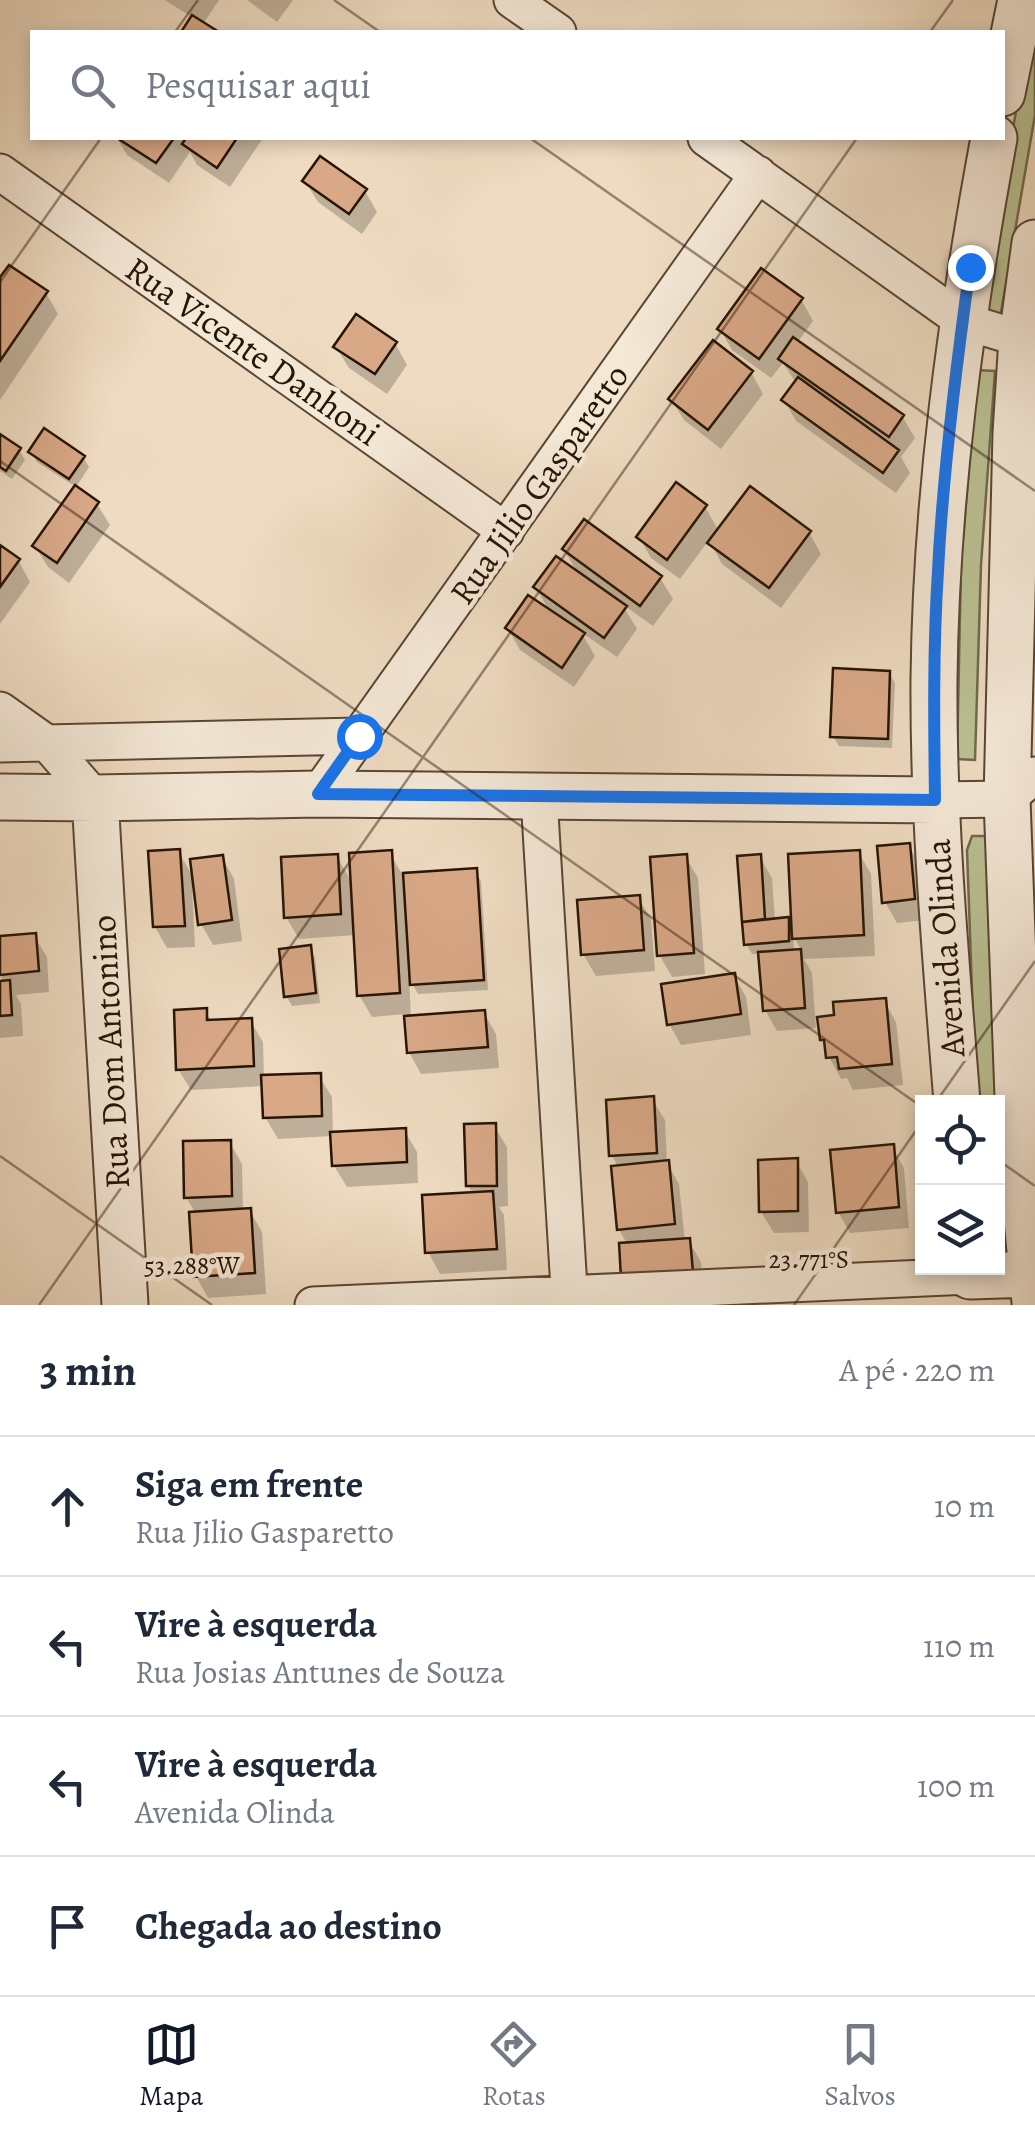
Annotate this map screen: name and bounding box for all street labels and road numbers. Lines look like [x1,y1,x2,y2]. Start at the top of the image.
street label: Rua Vicente Danhoni [116,245,390,457]
street label: Rua Jilio Gasparetto [438,354,640,614]
street label: Avenida Olinda [913,837,977,1060]
street label: Rua Dom Antonino [79,914,141,1190]

